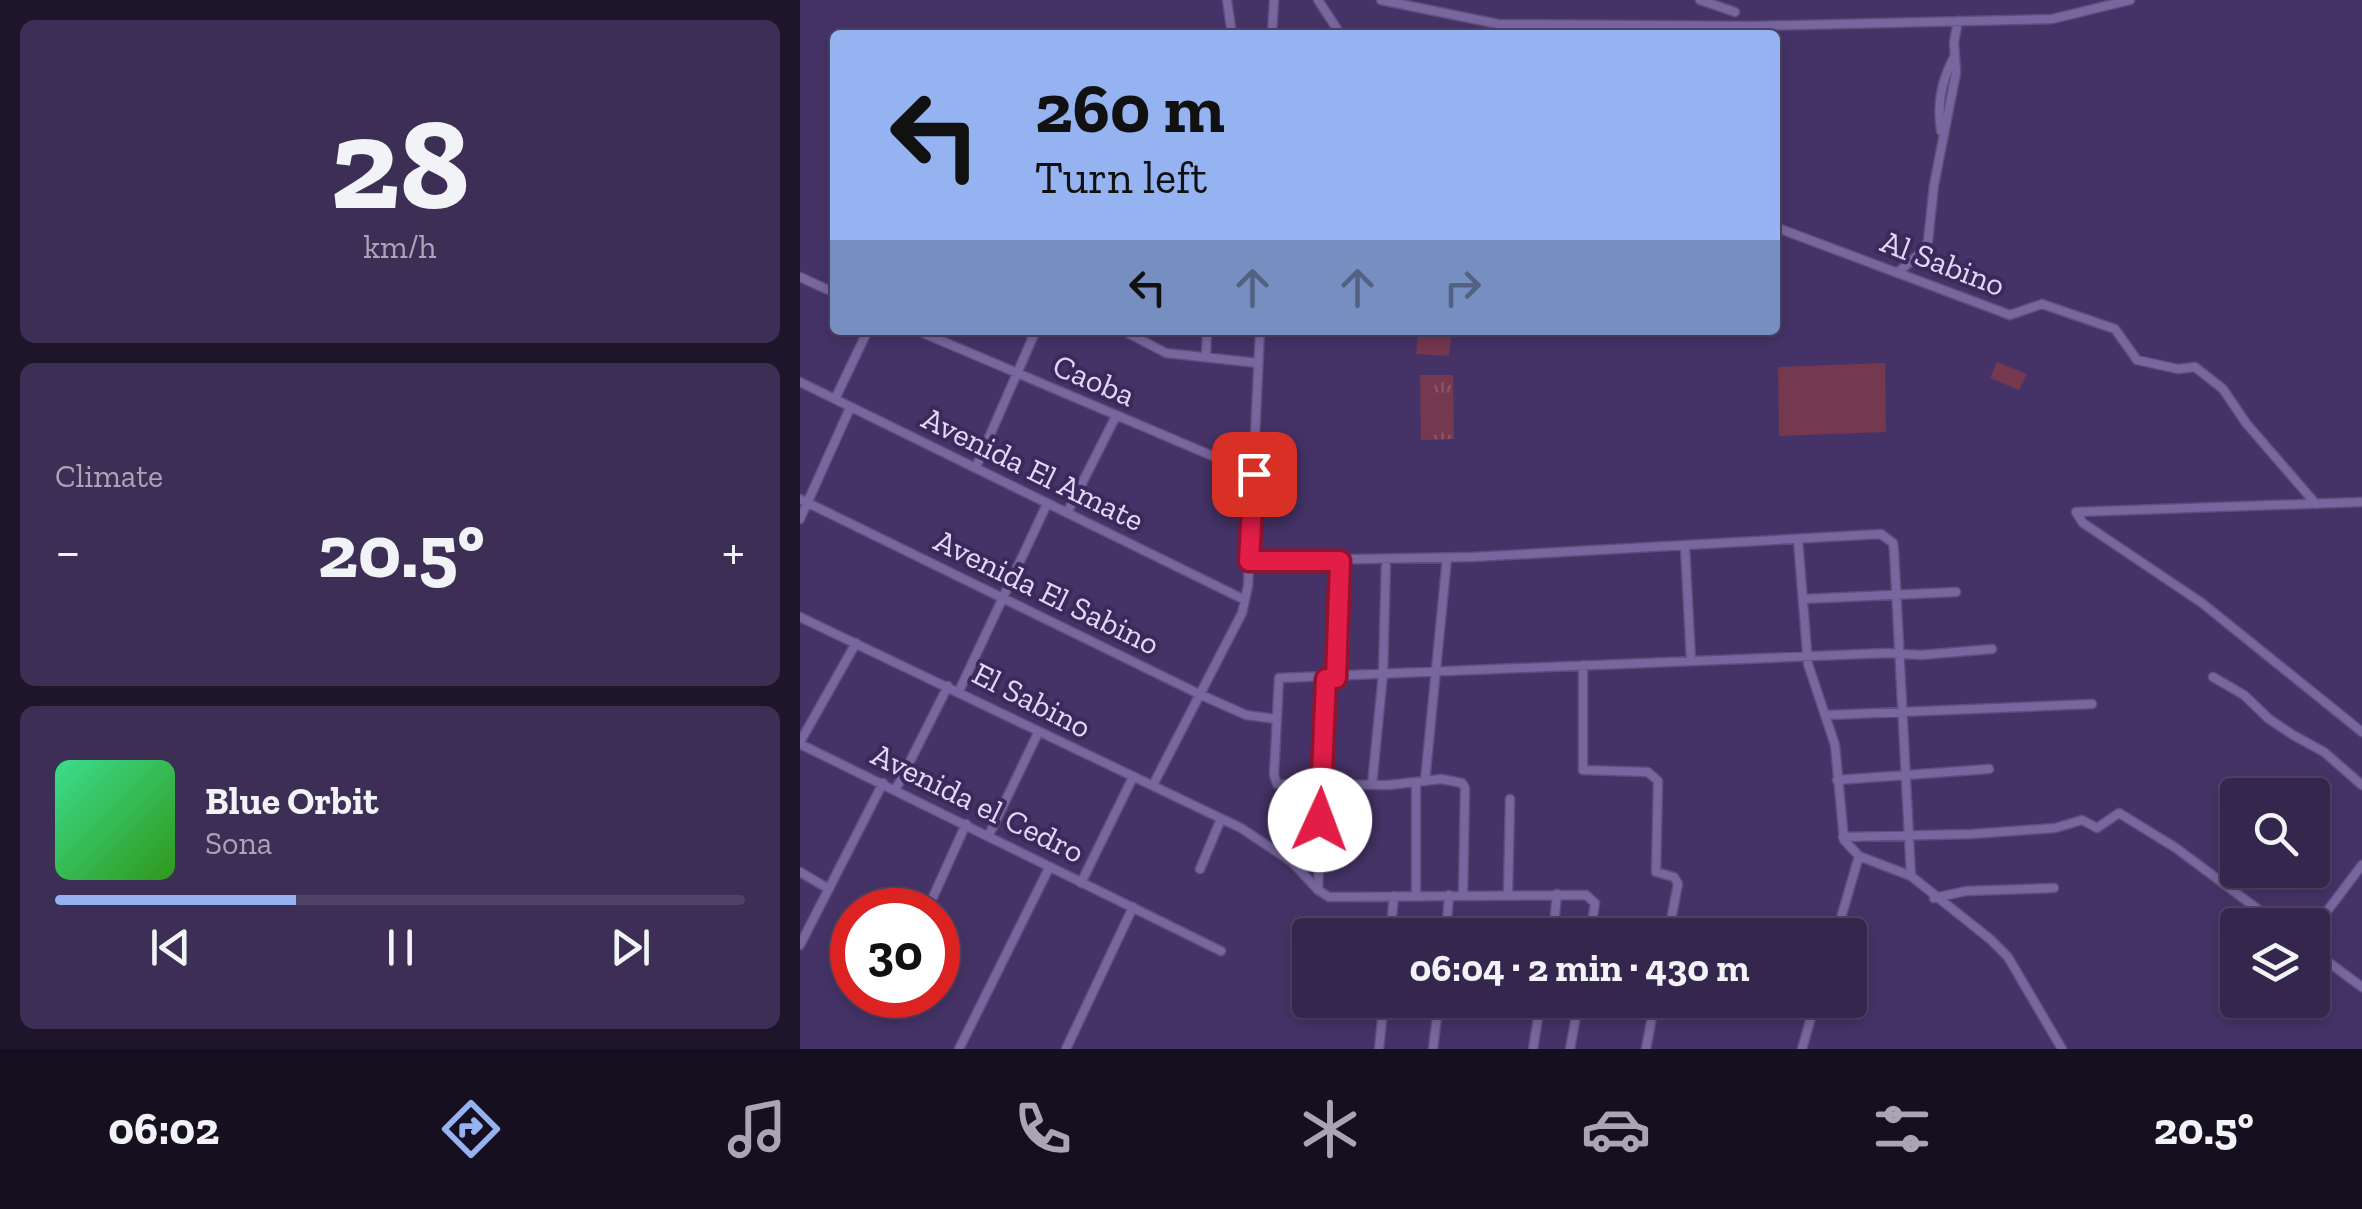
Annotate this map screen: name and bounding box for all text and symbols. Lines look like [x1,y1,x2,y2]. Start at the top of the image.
text: 260 m [1035,66,1225,150]
icon: left [870,70,1000,200]
text: 28 [330,85,470,241]
text: Turn left [1035,151,1207,205]
street label: Al Sabino [1876,222,2010,304]
text: km/h [363,228,437,266]
icon: left [1120,260,1175,315]
icon: ahead [1225,260,1280,315]
icon: ahead [1330,260,1385,315]
icon: right [1435,260,1490,315]
street label: Caoba [1047,346,1141,414]
street label: Avenida El Amate [916,399,1150,539]
pin [1212,432,1297,517]
icon: arrive [1227,447,1282,502]
text: Climate [55,457,163,495]
text: 20.5° [318,506,485,596]
text: − [55,518,81,584]
text: + [722,518,745,584]
street label: Avenida El Sabino [928,521,1166,663]
street label: El Sabino [966,654,1098,746]
street label: Avenida el Cedro [866,735,1090,871]
position arrow [1268,768,1372,872]
text: Blue Orbit [205,778,378,824]
map controls [2220,778,2330,1018]
button: search [2220,778,2330,888]
text: Sona [205,824,272,862]
speed limit sign: 30 [830,888,960,1018]
button: layers [2220,908,2330,1018]
icon: previous [143,920,198,975]
icon: pause [373,920,428,975]
icon: next [603,920,658,975]
text: 06:04 · 2 min · 430 m [1409,945,1750,991]
icon: directions [436,1094,506,1164]
icon: music [722,1094,792,1164]
icon: phone [1008,1094,1078,1164]
icon: climate [1295,1094,1365,1164]
icon: car [1581,1094,1651,1164]
icon: filters [1867,1094,1937,1164]
text: 06:02 [108,1102,219,1156]
text: 20.5° [2154,1102,2254,1156]

